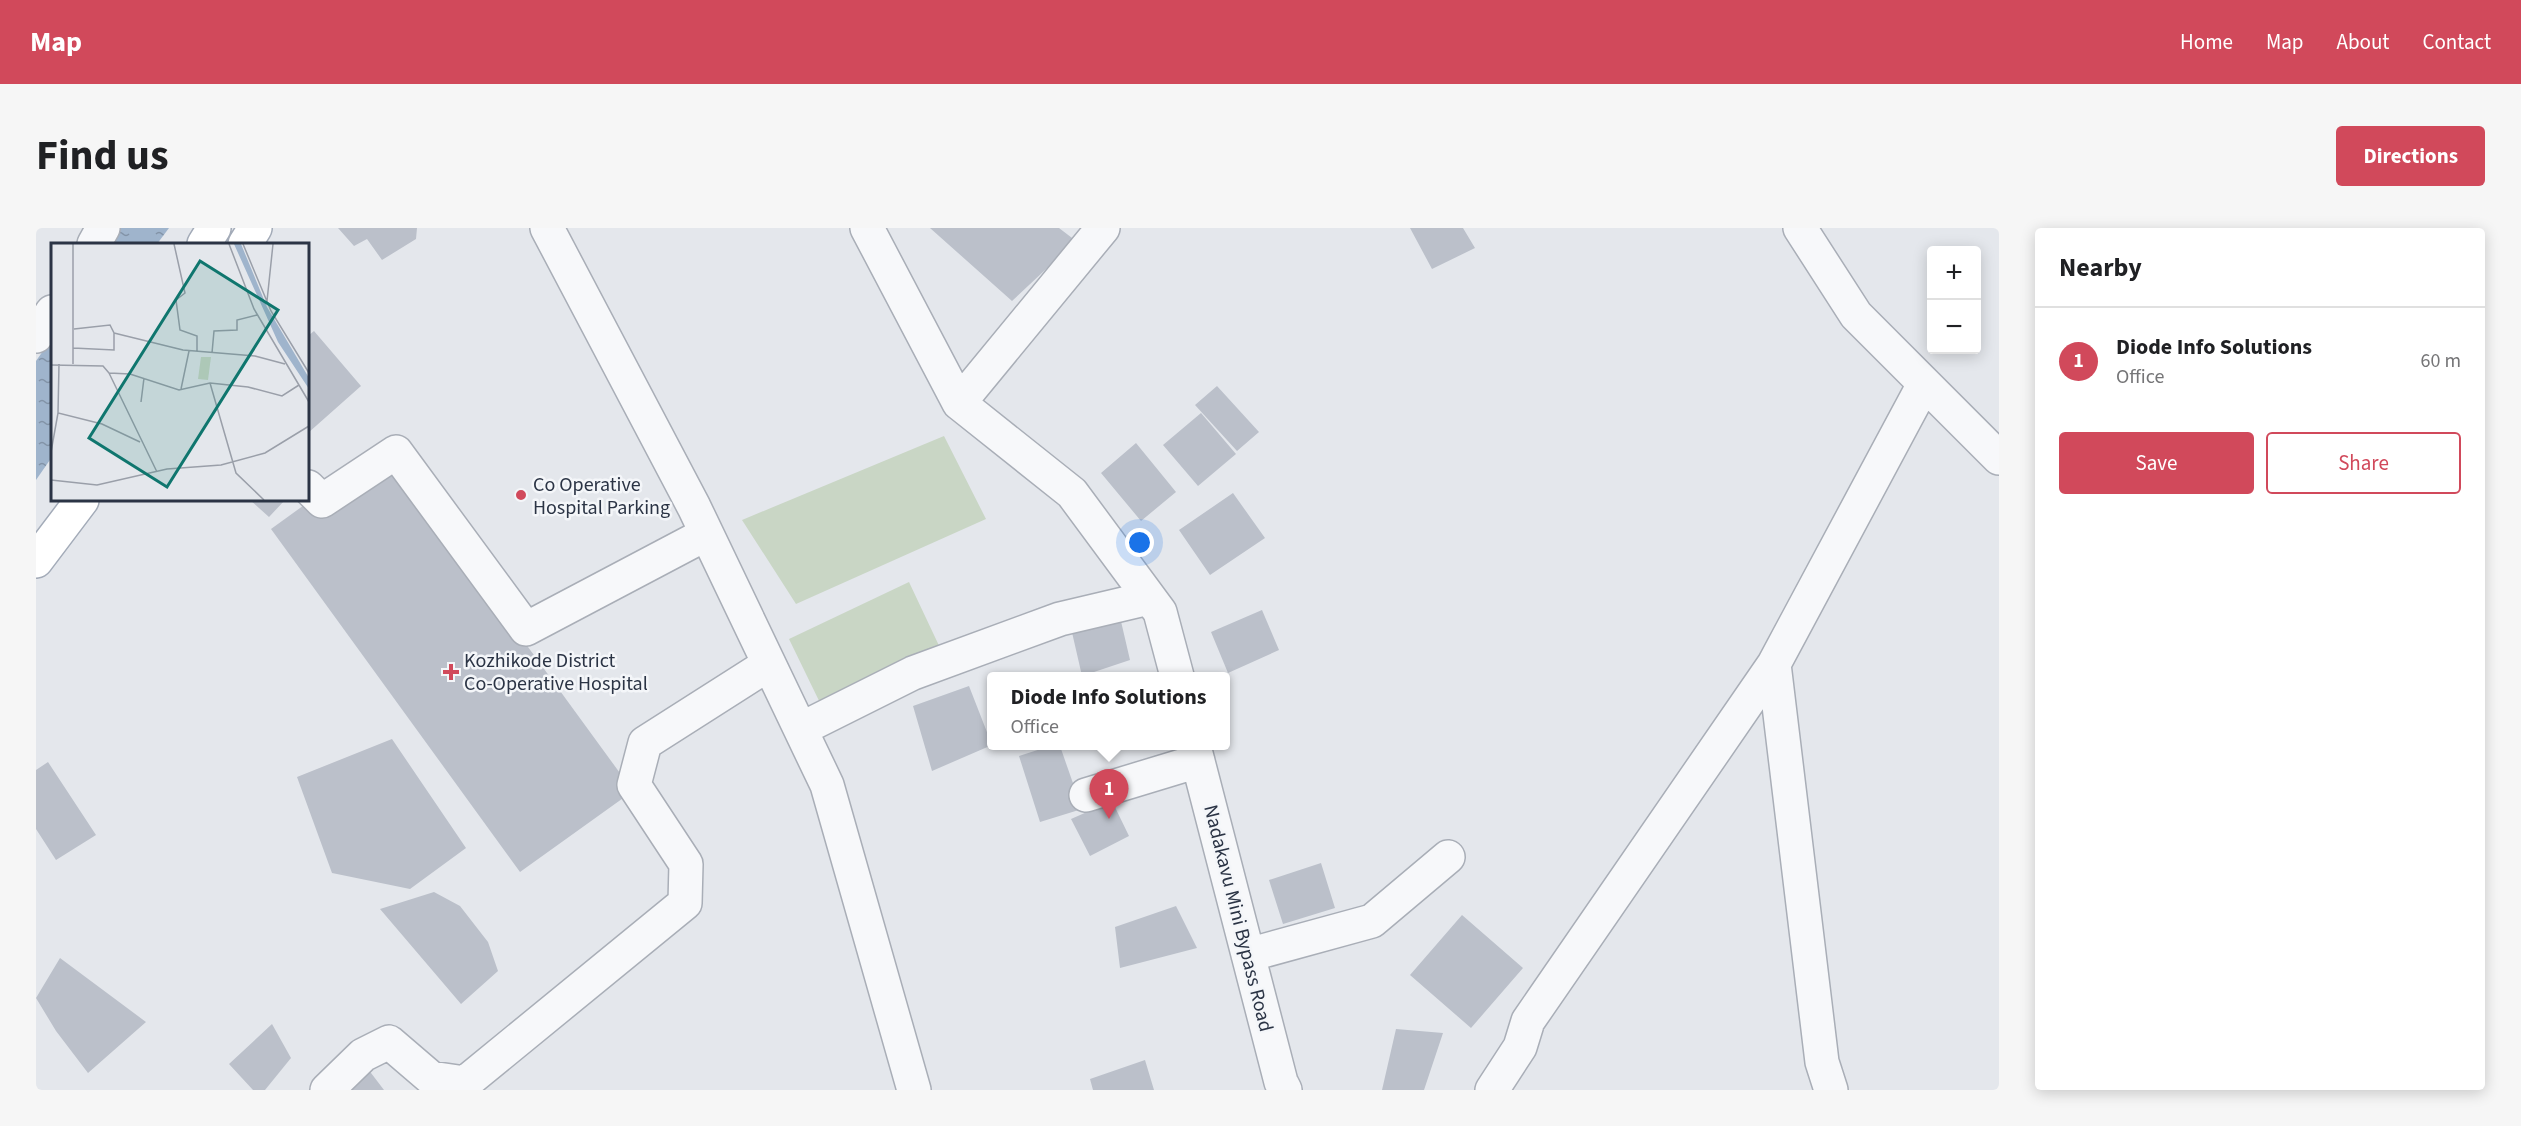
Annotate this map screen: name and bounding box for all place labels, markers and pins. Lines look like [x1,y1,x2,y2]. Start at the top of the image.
place label: Co Operative Hospital Parking [533,471,670,522]
marker: Co Operative Hospital Parking [514,488,528,502]
place label: Kozhikode District Co-Operative Hospital [464,647,648,698]
marker: Kozhikode District Co-Operative Hospital [442,663,460,681]
pin: 1 [1090,770,1128,819]

